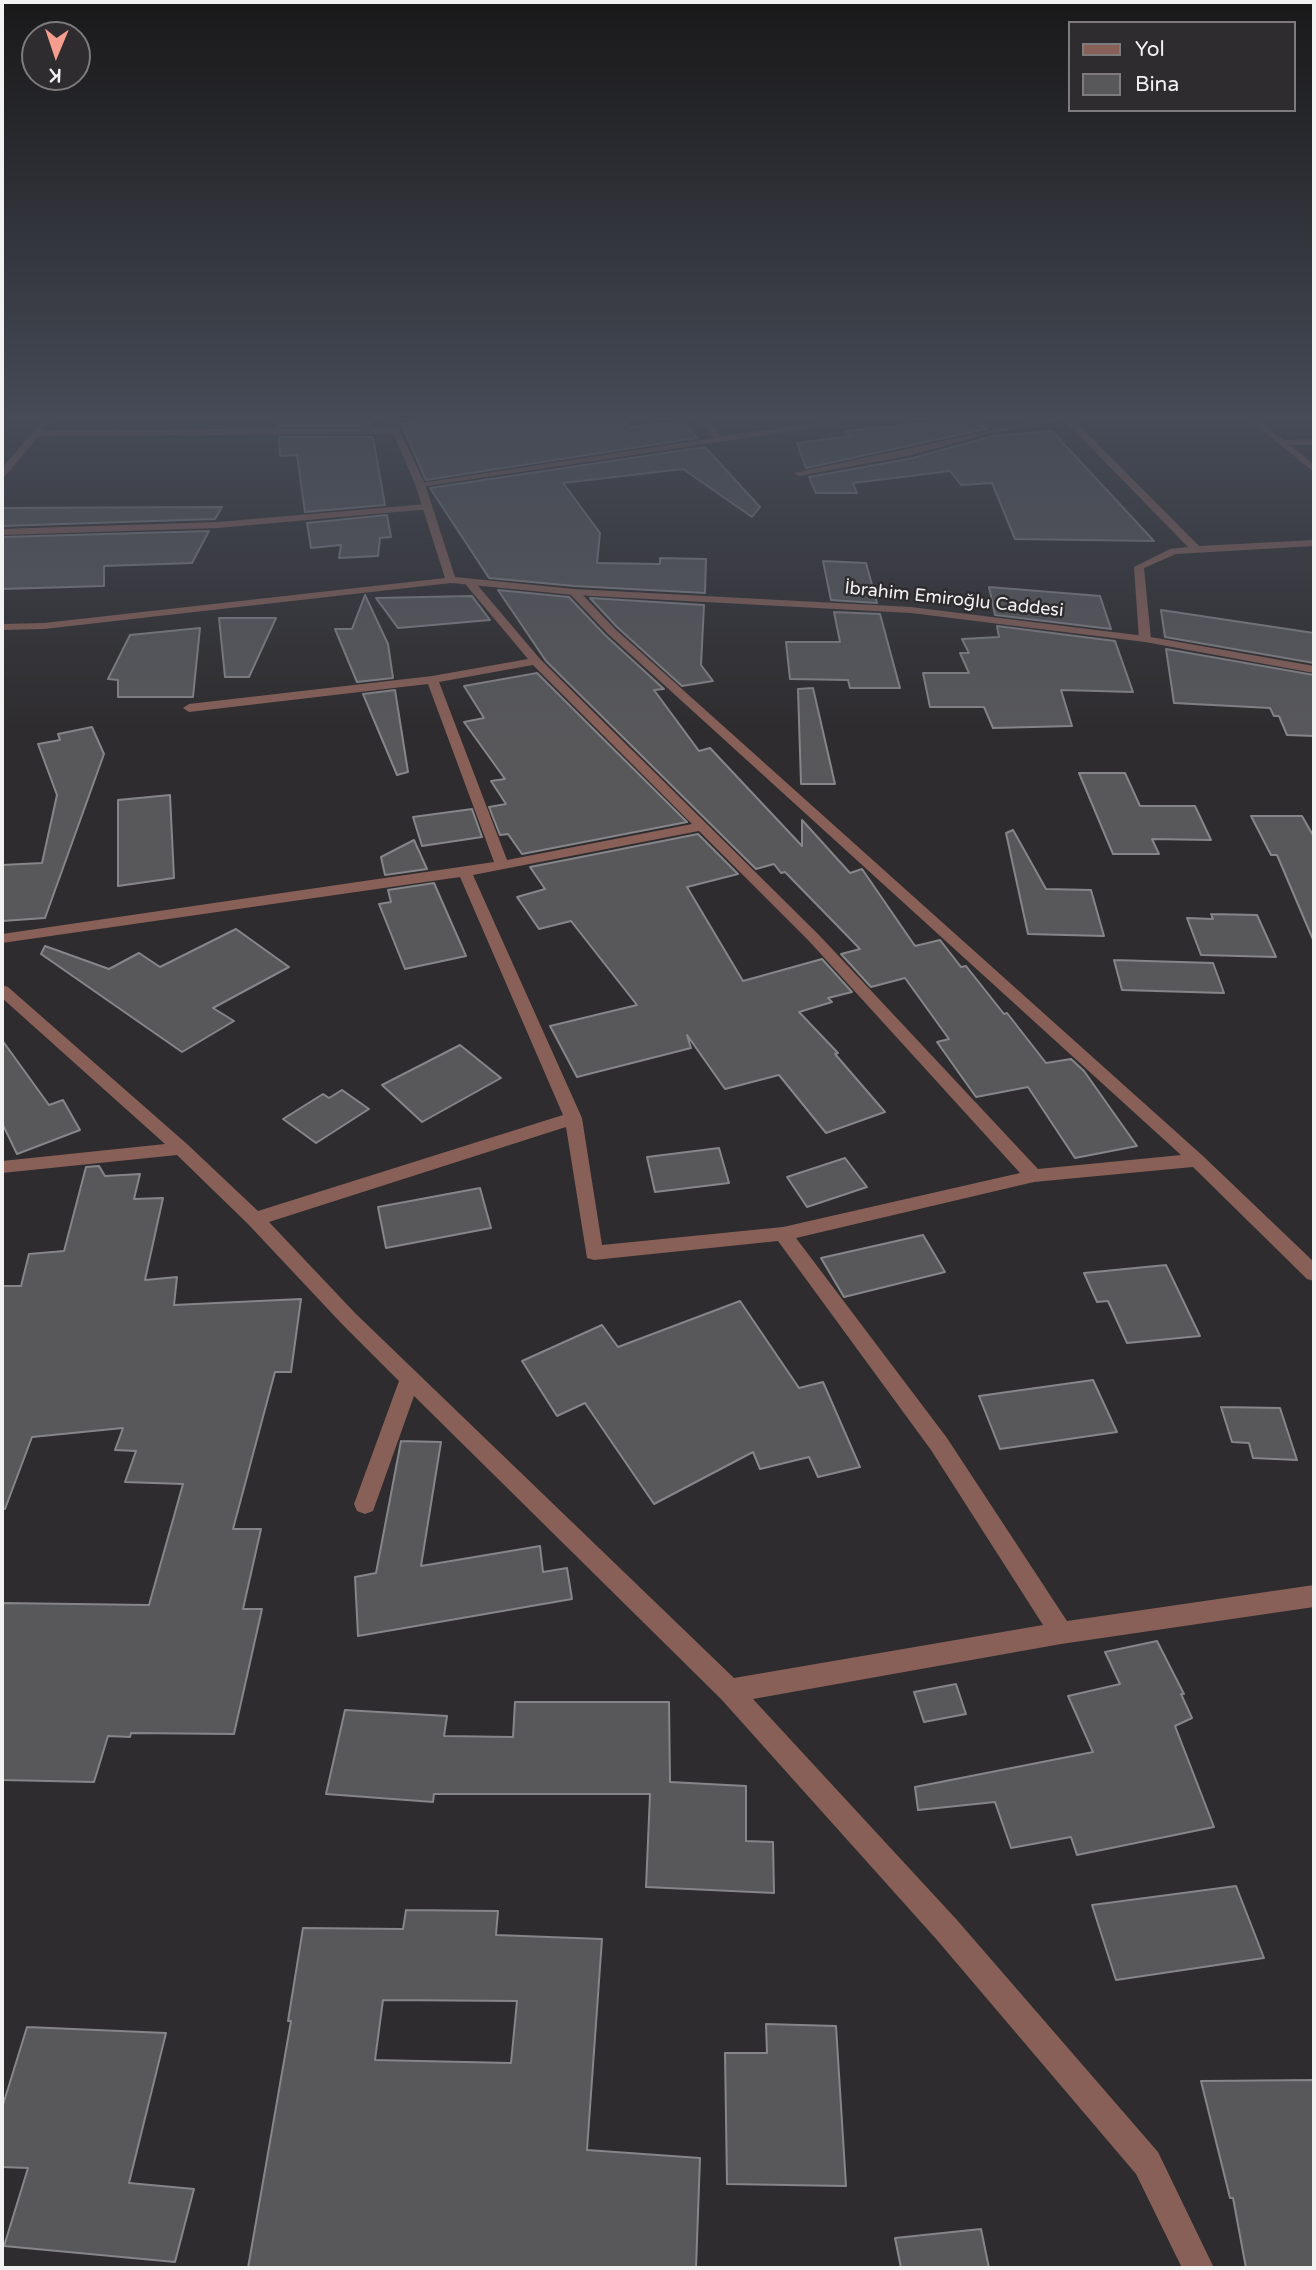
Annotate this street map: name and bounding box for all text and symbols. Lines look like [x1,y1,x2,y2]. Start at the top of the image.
north arrow [21,21,91,91]
legend [1068,21,1295,112]
text: Yol [1135,37,1165,62]
text: K [49,64,62,86]
text: Bina [1135,72,1179,97]
street label: İbrahim Emiroğlu Caddesi [843,578,1065,622]

